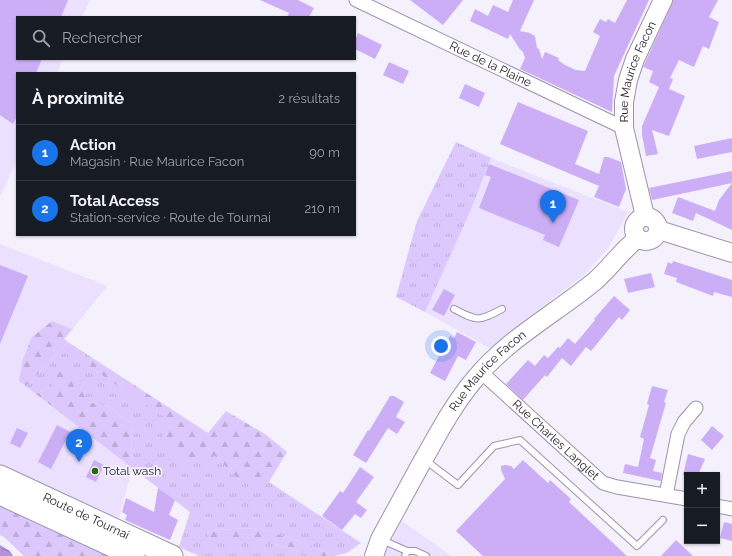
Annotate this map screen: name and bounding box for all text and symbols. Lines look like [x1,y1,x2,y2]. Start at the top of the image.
search box [16,16,356,60]
street label: Rue Maurice Facon [617,19,659,123]
icon: search [30,27,52,49]
text: Rechercher [62,29,142,47]
street label: Rue de la Plaine [447,39,534,90]
text: À proximité [32,88,124,108]
text: 2 résultats [278,91,340,106]
text: Action [70,136,116,154]
text: 1 [42,145,48,160]
text: 90 m [309,145,340,160]
text: Magasin · Rue Maurice Facon [70,154,244,169]
pin: 1 [540,190,566,223]
text: Total Access [70,192,159,210]
text: 2 [41,201,49,216]
text: 210 m [304,201,340,216]
text: Station-service · Route de Tournai [70,210,271,225]
street label: Rue Maurice Facon [446,327,529,414]
your location [431,336,451,356]
street label: Rue Charles Langlet [509,397,602,483]
pin: 2 [66,429,92,462]
place label: Total wash [103,464,161,478]
marker: Total wash [90,466,100,476]
map controls [684,472,720,544]
button: + [684,472,720,508]
street label: Route de Tournai [41,490,132,542]
button: − [684,508,720,544]

